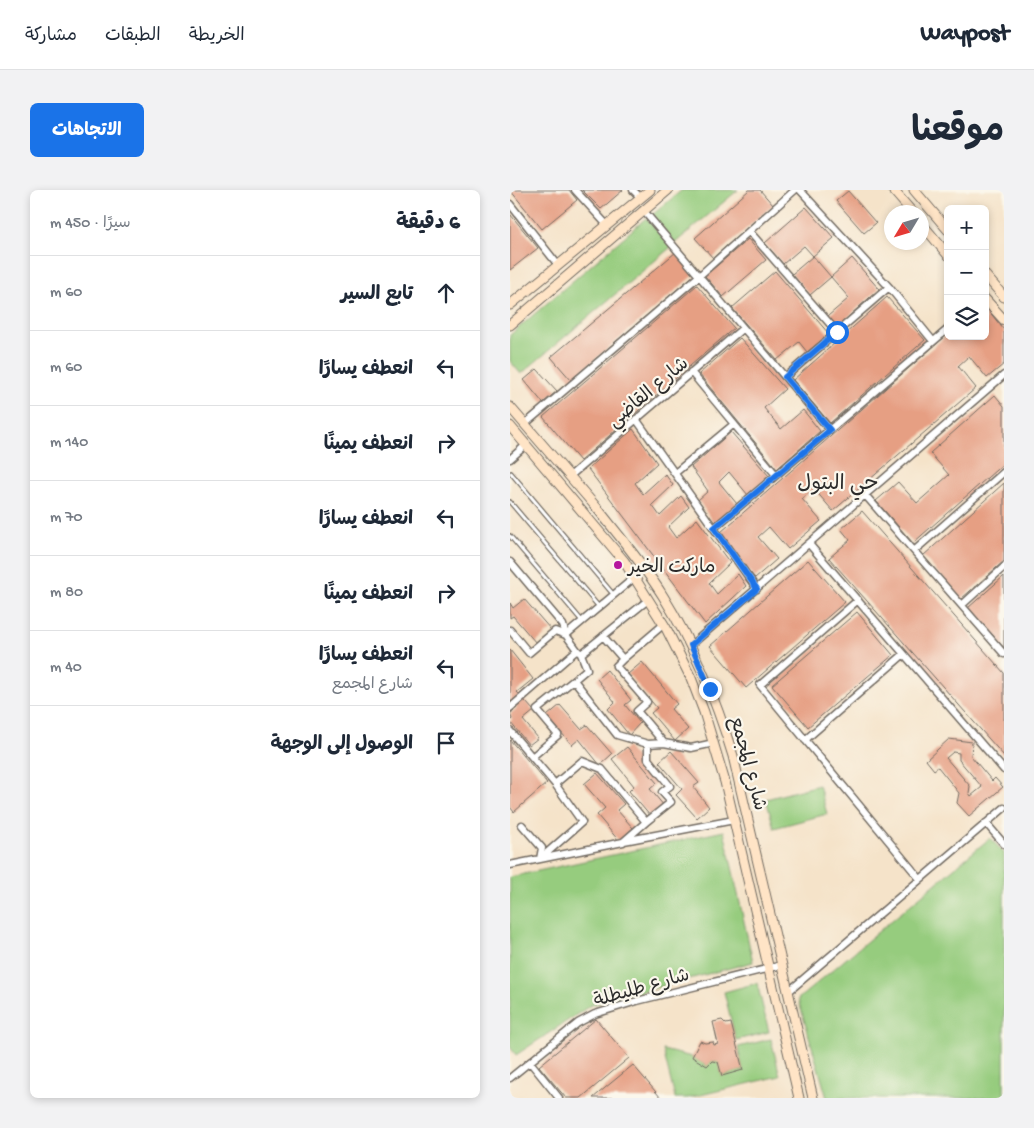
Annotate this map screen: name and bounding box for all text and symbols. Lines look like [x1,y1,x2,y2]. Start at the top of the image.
text: Waypost [921,20,1009,49]
text: مشاركة [25,26,77,47]
text: الطبقات [105,26,161,47]
text: الخريطة [189,26,245,47]
button: الاتجاهات [30,103,144,157]
text: موقعنا [911,113,1004,154]
north arrow [884,205,929,250]
map controls [944,205,989,340]
button: + [944,205,989,250]
text: 6 دقيقة [396,212,460,237]
text: سيرًا · 450 m [50,215,131,234]
button: − [944,250,989,295]
icon: ahead [432,279,460,307]
text: 60 m [50,284,82,303]
text: تابع السير [341,284,413,307]
button: layers [944,295,989,340]
route start [826,321,849,344]
street label: شارع القاضي [604,353,696,436]
icon: left [432,354,460,382]
text: 60 m [50,359,82,378]
text: انعطف يسارًا [319,359,413,382]
icon: right [432,429,460,457]
text: 140 m [50,434,88,453]
text: انعطف يمينًا [324,434,413,457]
district label: حي البتول [797,473,879,501]
icon: left [432,504,460,532]
text: 70 m [50,509,83,528]
text: انعطف يسارًا [319,509,413,532]
place label: ماركت الخير [626,557,715,580]
marker: ماركت الخير [612,559,624,571]
icon: right [432,579,460,607]
text: 80 m [50,584,83,603]
text: انعطف يمينًا [324,584,413,607]
text: انعطف يسارًا [319,645,413,668]
icon: left [432,654,460,682]
text: 40 m [50,659,82,678]
text: شارع المجمع [332,676,413,695]
route end [699,678,722,701]
street label: شارع المجمع [723,714,770,813]
icon: arrive [432,729,460,757]
text: الوصول إلى الوجهة [270,734,413,757]
street label: شارع طليطلة [591,965,693,1014]

